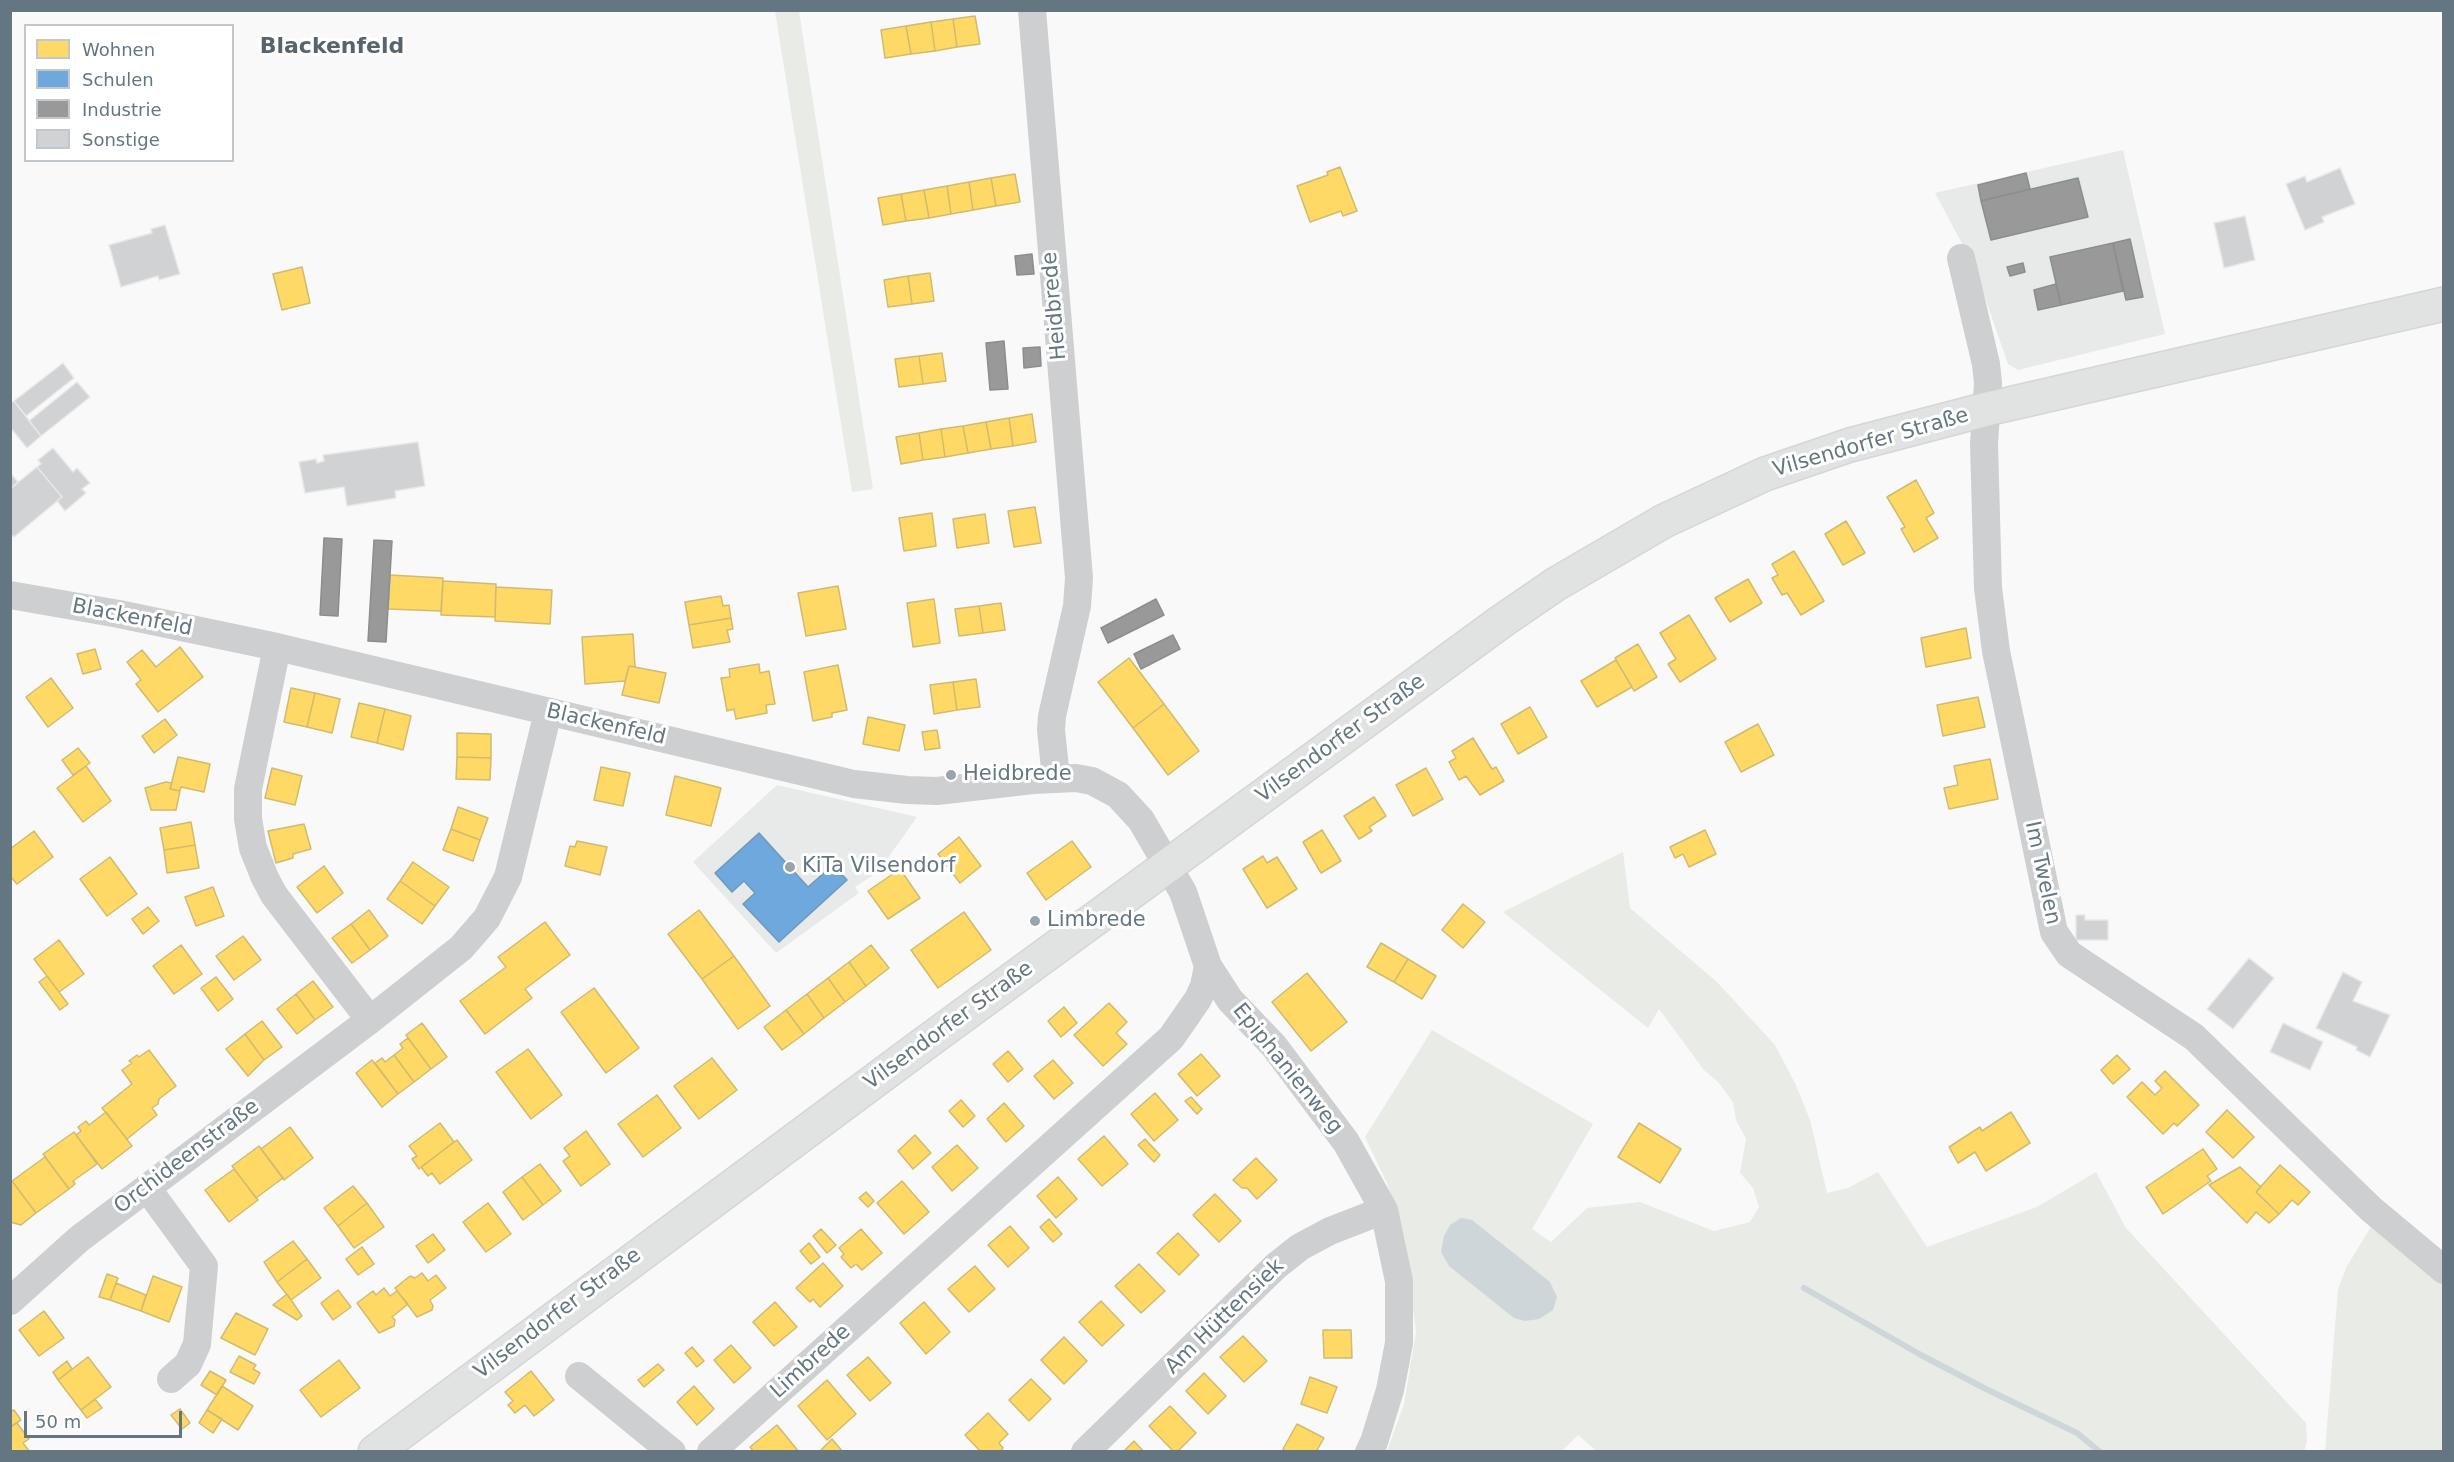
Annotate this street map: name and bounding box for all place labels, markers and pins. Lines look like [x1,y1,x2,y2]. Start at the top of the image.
place label: Heidbrede [963,762,1072,788]
marker: Heidbrede [944,768,958,782]
place label: KiTa Vilsendorf [802,854,955,880]
marker: KiTa Vilsendorf [783,860,797,874]
place label: Limbrede [1047,908,1146,934]
marker: Limbrede [1028,914,1042,928]

